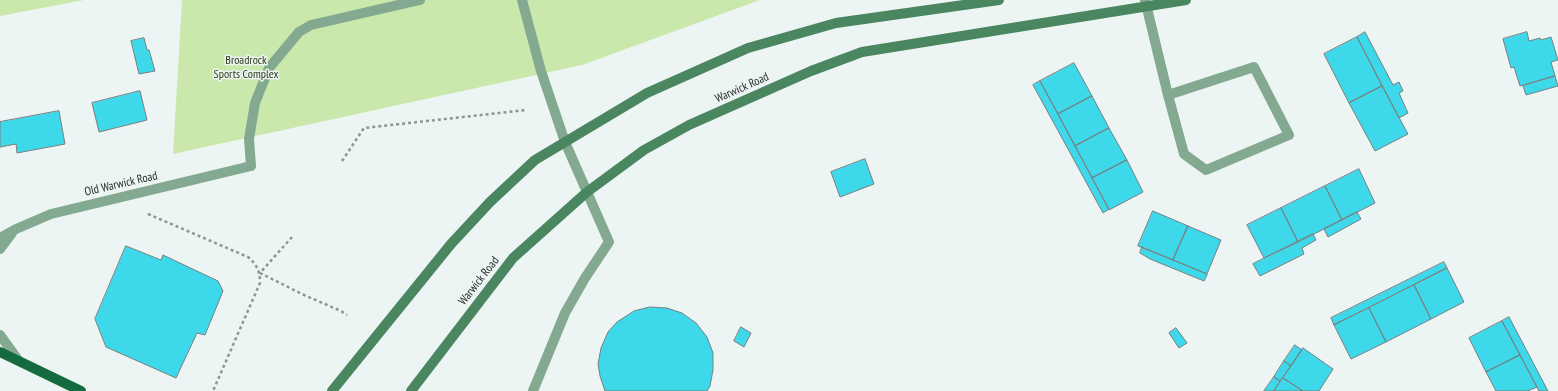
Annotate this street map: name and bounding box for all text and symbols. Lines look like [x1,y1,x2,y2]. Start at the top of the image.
park label: Broadrock Sports Complex [214,54,278,82]
street label: Warwick Road [713,70,771,106]
street label: Old Warwick Road [83,169,159,199]
street label: Warwick Road [456,254,502,308]

